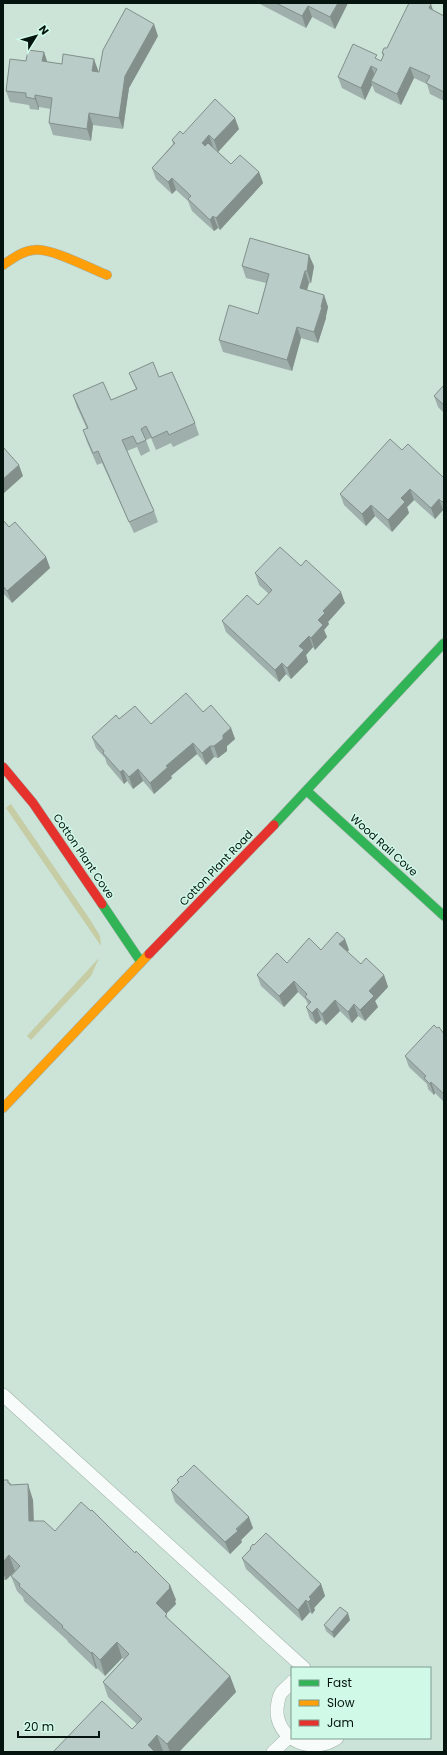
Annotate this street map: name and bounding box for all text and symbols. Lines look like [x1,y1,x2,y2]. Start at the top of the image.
north arrow [16,16,56,56]
text: N [35,22,53,38]
street label: Cotton Plant Cove [50,810,119,902]
street label: Wood Rail Cove [347,810,422,880]
street label: Cotton Plant Road [176,827,256,909]
legend [291,1667,431,1739]
text: Fast [327,1674,352,1691]
text: Slow [327,1694,355,1711]
scale bar [18,1713,99,1739]
text: Jam [327,1714,354,1731]
text: 20 m [24,1718,54,1735]

